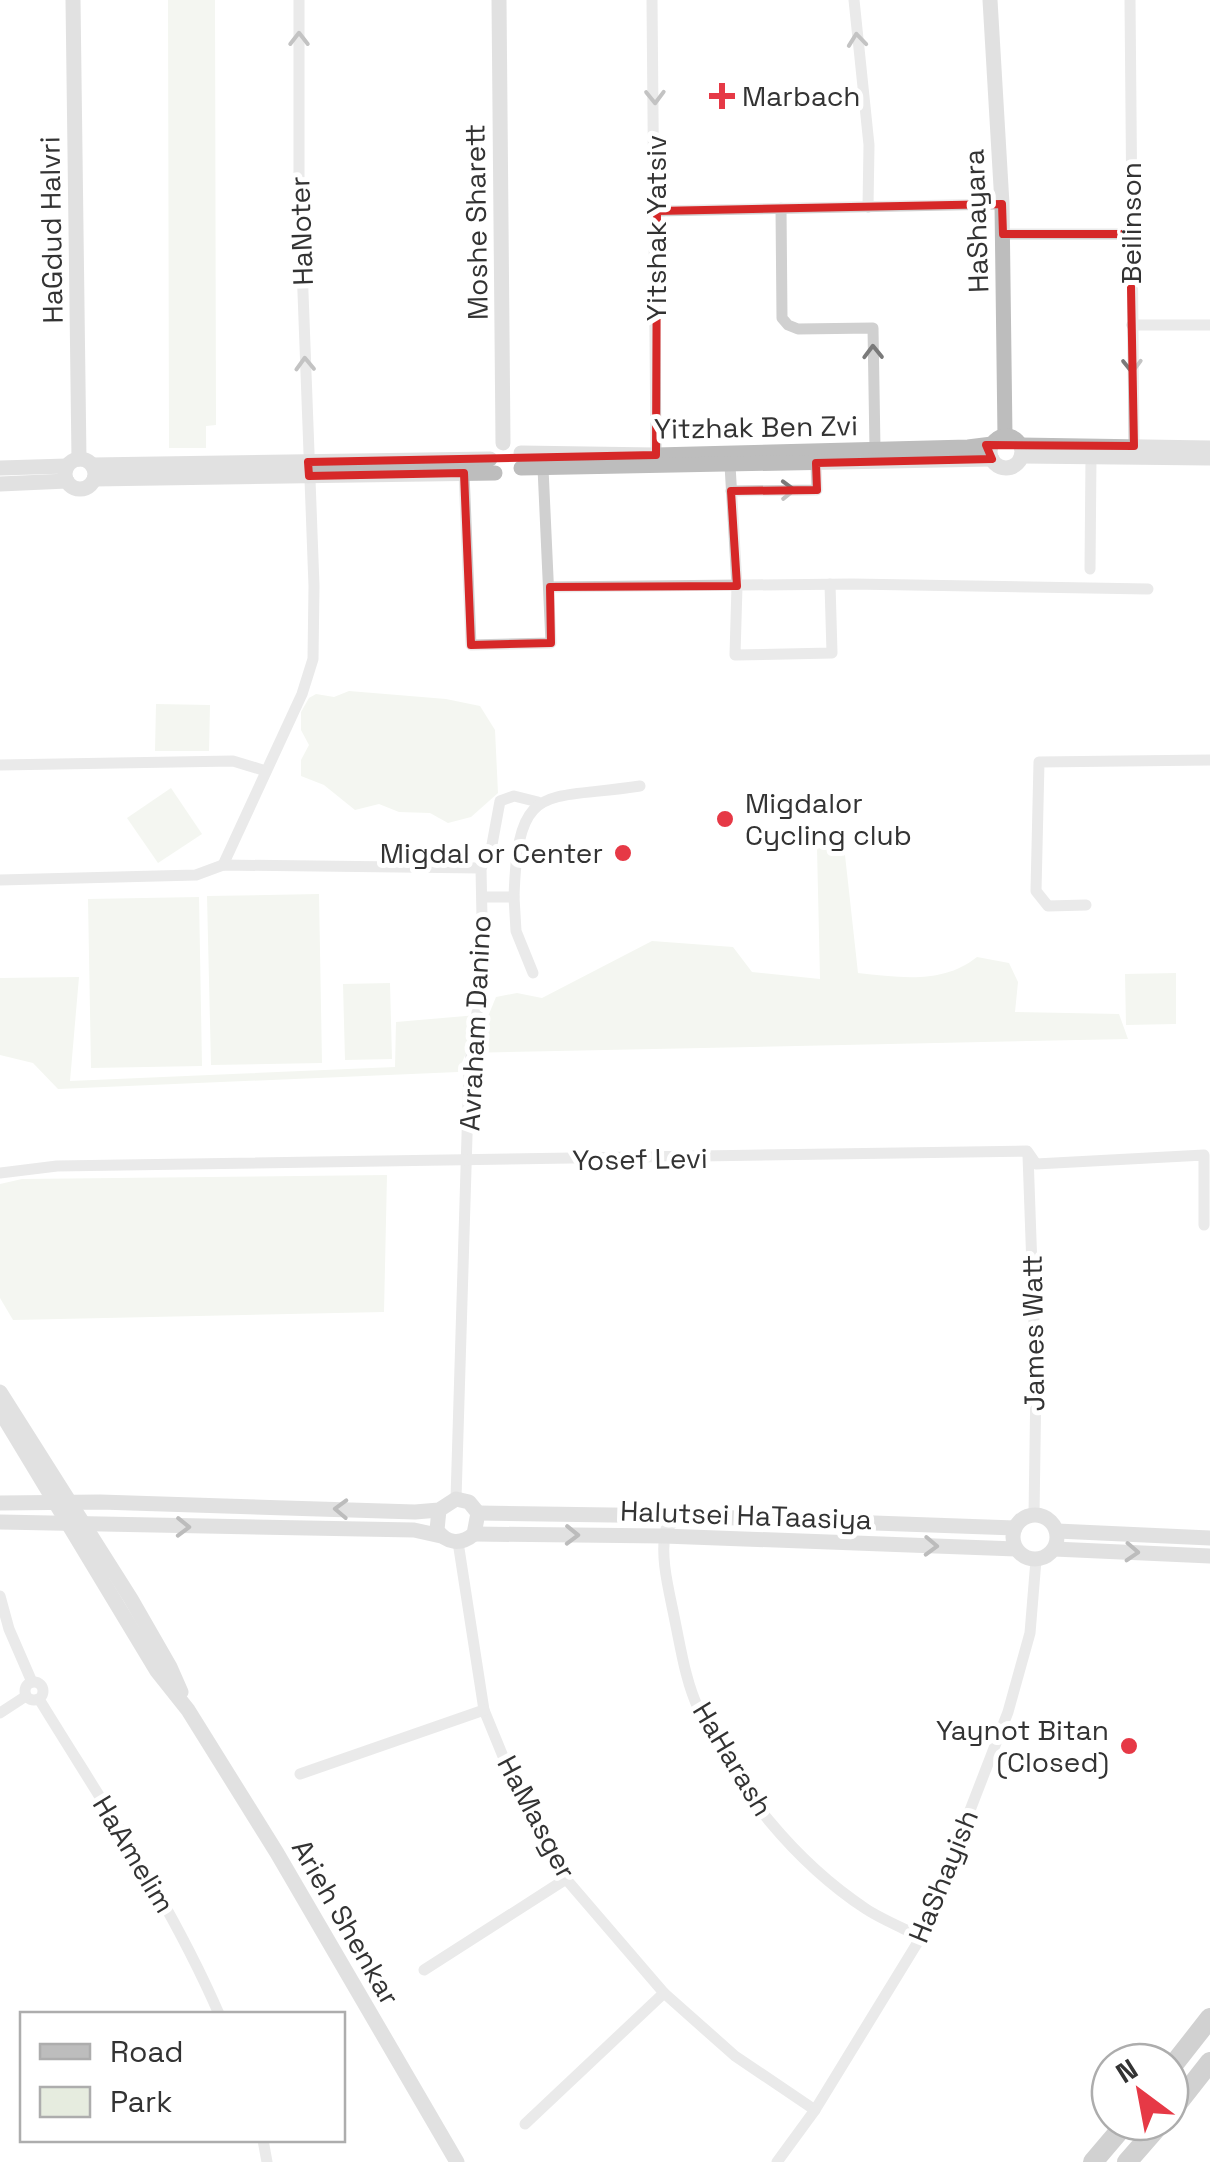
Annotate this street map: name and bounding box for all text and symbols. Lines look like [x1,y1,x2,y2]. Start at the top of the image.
one-way arrow [288,31,310,46]
one-way arrow [847,31,868,47]
place label: Marbach [742,78,861,114]
marker: Marbach [711,85,733,107]
one-way arrow [644,90,665,106]
street label: Moshe Sharett [456,124,496,320]
street label: Yitshak Yatsiv [638,135,674,321]
street label: HaGdud HaIvri [31,136,71,324]
street label: HaShayara [955,148,997,294]
street label: Beilinson [1113,162,1149,284]
street label: HaNoter [281,176,321,286]
one-way arrow [863,343,884,359]
one-way arrow [294,356,315,372]
one-way arrow [1122,359,1143,375]
street label: Yitzhak Ben Zvi [654,407,858,447]
one-way arrow [780,480,796,501]
place label: Migdalor Cycling club [745,785,912,853]
marker: Migdalor Cycling club [714,808,736,830]
place label: Migdal or Center [380,835,603,871]
marker: Migdal or Center [612,842,634,864]
street label: Avraham Danino [451,914,499,1132]
street label: Yosef Levi [572,1140,708,1178]
street label: James Watt [1014,1254,1052,1412]
street label: Halutsei HaTaasiya [619,1493,873,1537]
one-way arrow [333,1499,349,1520]
one-way arrow [176,1516,192,1538]
one-way arrow [564,1524,580,1546]
one-way arrow [924,1535,940,1556]
one-way arrow [1125,1542,1141,1563]
street label: HaHarash [685,1695,781,1823]
place label: Yaynot Bitan (Closed) [936,1712,1109,1780]
marker: Yaynot Bitan (Closed) [1118,1735,1140,1757]
street label: HaMasger [490,1749,584,1885]
street label: HaAmelim [85,1789,183,1919]
street label: HaShayish [900,1804,986,1948]
street label: Arieh Shenkar [284,1833,408,2011]
legend [20,2012,345,2142]
text: Road [110,2032,184,2071]
north arrow [1090,2042,1190,2142]
text: N [1109,2051,1144,2091]
text: Park [110,2082,172,2121]

